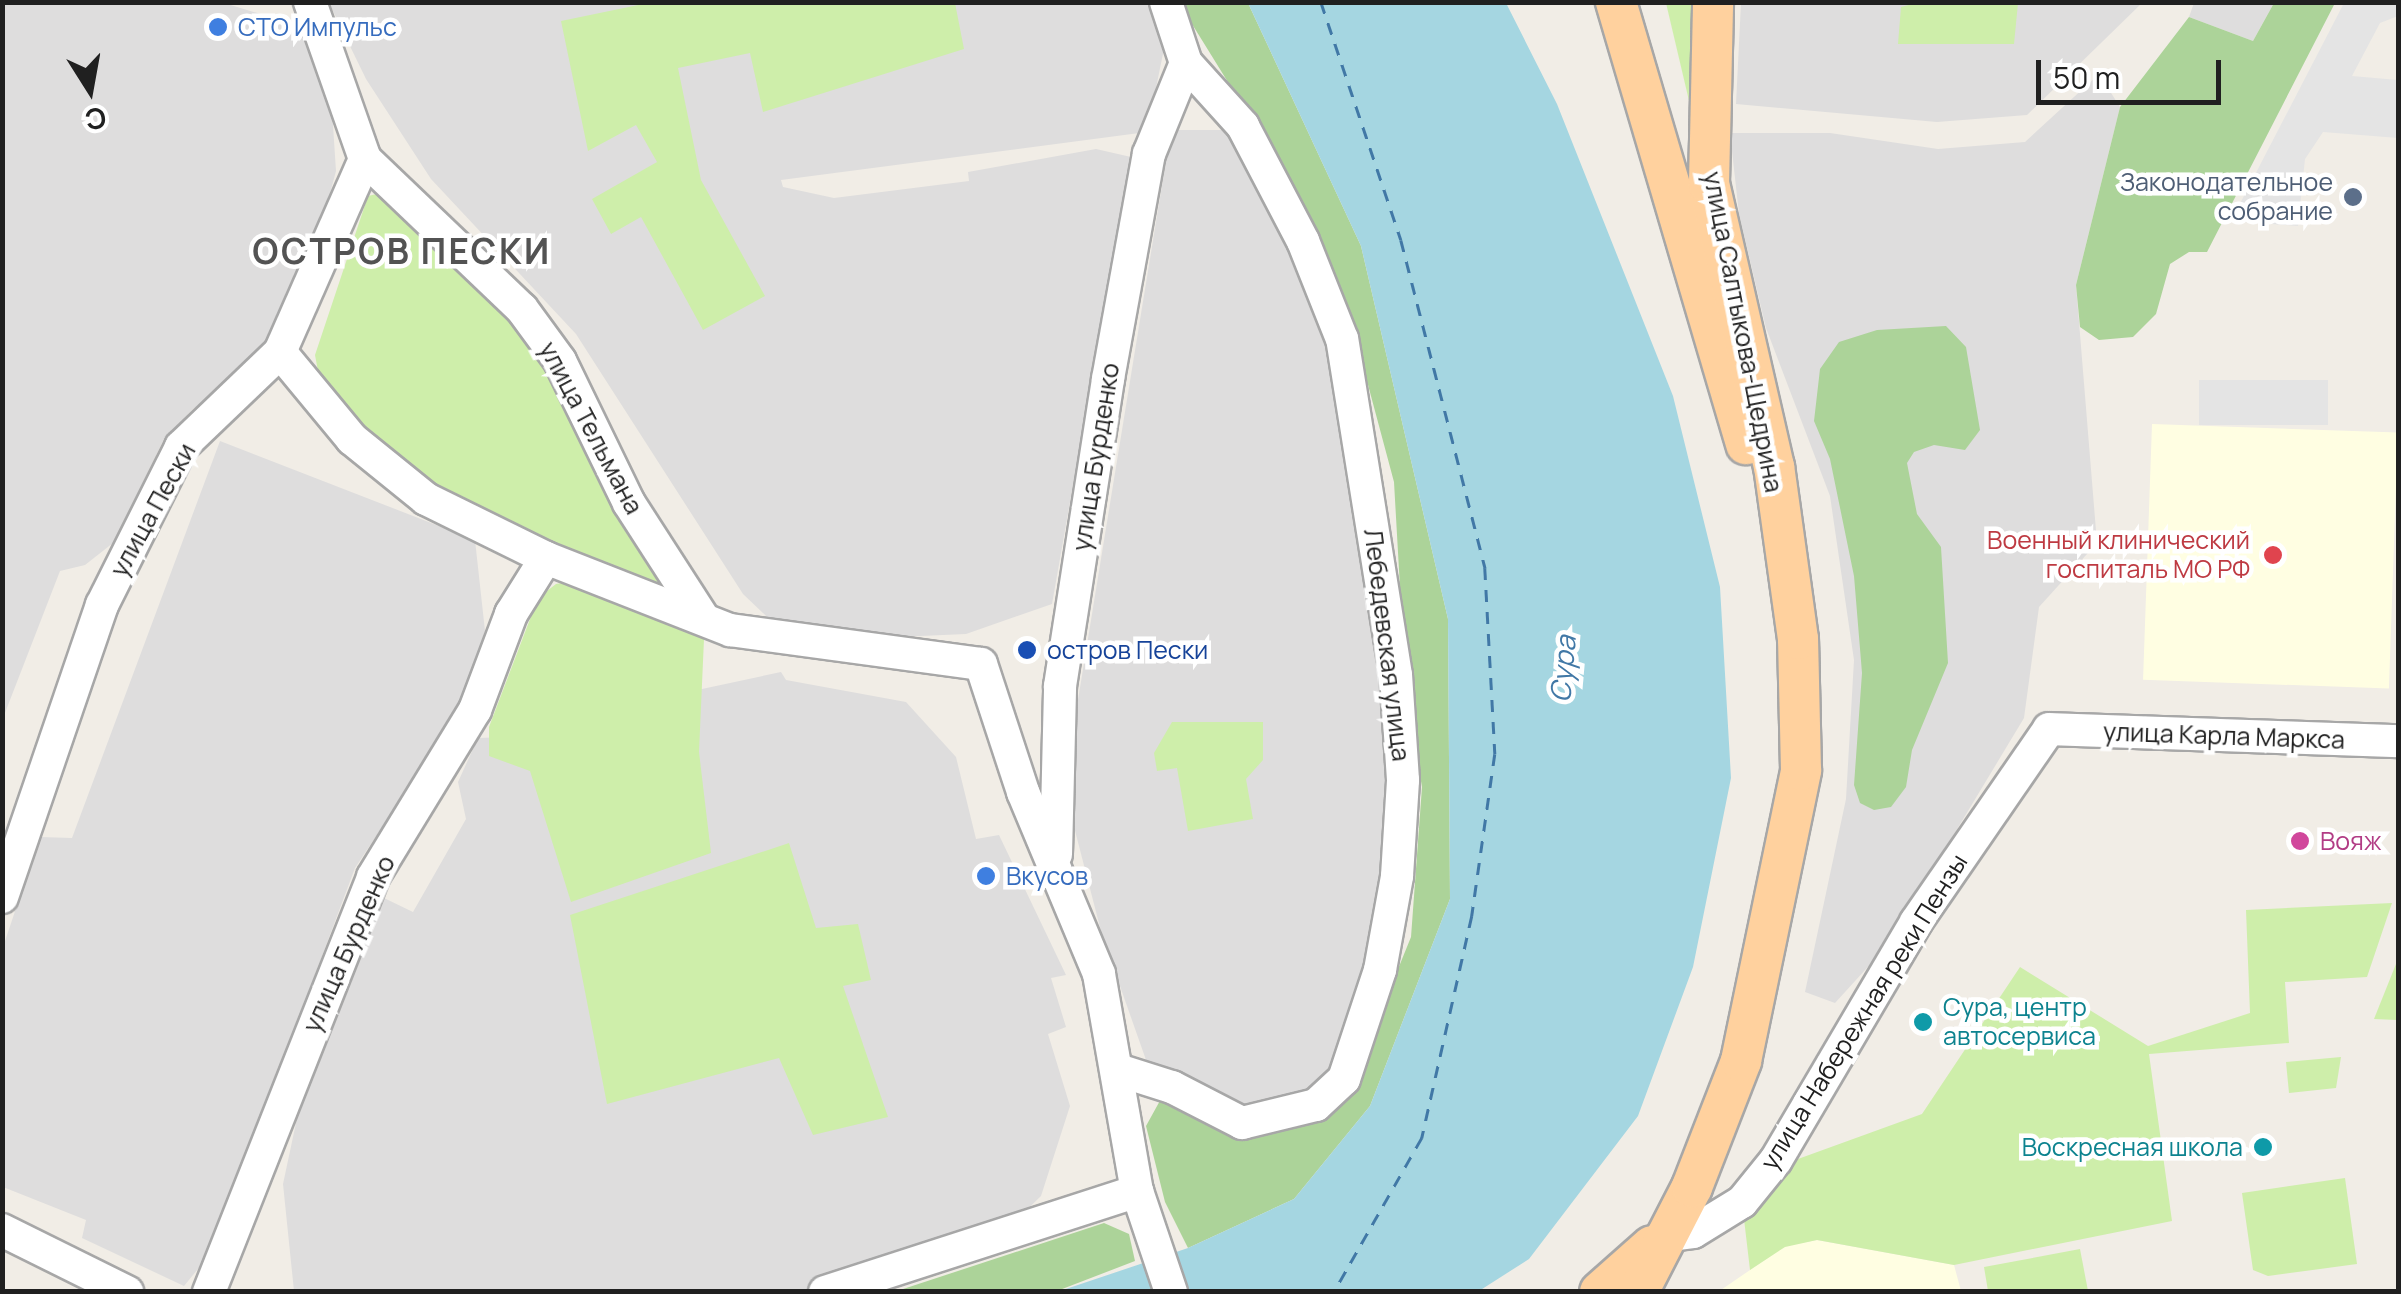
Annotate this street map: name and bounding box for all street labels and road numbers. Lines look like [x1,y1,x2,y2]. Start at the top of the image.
street label: улица Салтыкова-Щедрина [1697,169,1789,495]
street label: улица Тельмана [533,337,649,519]
street label: улица Бурденко [1066,361,1126,553]
street label: улица Пески [104,438,202,582]
street label: Лебедевская улица [1358,527,1416,763]
street label: улица Карла Маркса [2103,717,2345,755]
street label: улица Набережная реки Пензы [1754,849,1974,1175]
street label: улица Бурденко [297,851,401,1037]

